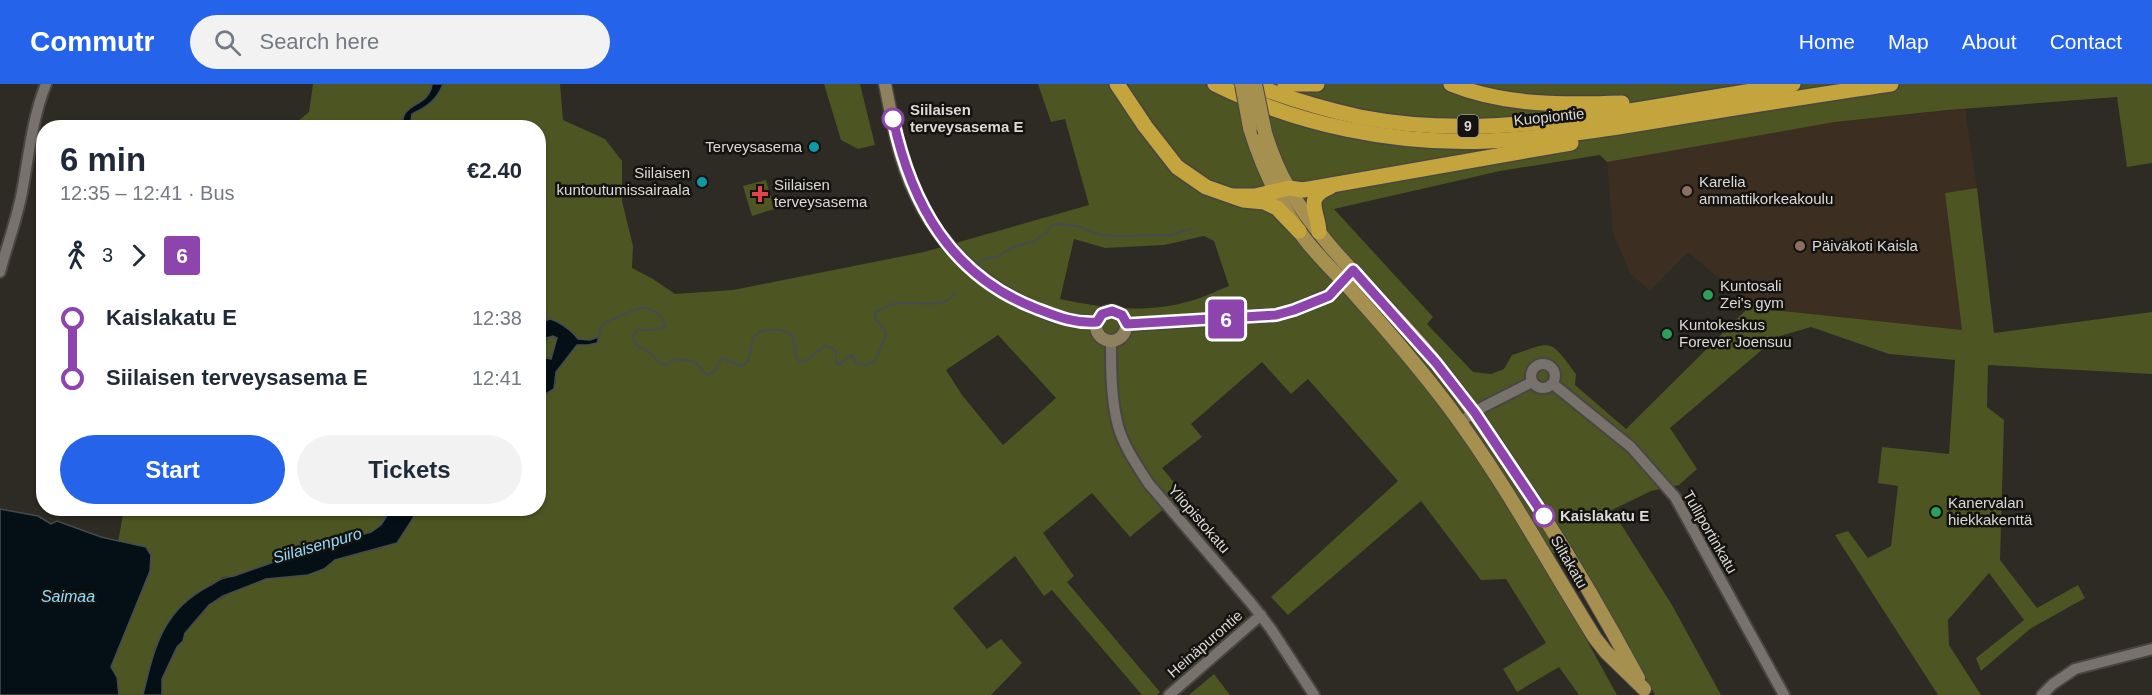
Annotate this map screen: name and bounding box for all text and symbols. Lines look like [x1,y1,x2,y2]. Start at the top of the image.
search box [190,15,610,69]
text: Commutr [30,26,154,57]
icon: search [211,26,244,59]
text: Search here [259,29,379,54]
text: Home [1799,30,1855,53]
text: Map [1888,30,1929,53]
text: About [1962,30,2017,53]
text: Contact [2050,30,2122,53]
place label: Siilaisen terveysasema E [910,101,1023,135]
street label: Kuopiontie [1513,104,1585,129]
marker: Siilaisen terveysasema E [882,108,904,130]
road number: 9 [1458,115,1478,137]
place label: Terveysasema [705,138,803,155]
marker: Terveysasema [807,140,821,154]
text: 6 min [60,141,146,178]
text: €2.40 [467,158,522,183]
place label: Siilaisen kuntoutumissairaala [557,164,691,198]
place label: Karelia ammattikorkeakoulu [1699,173,1833,207]
marker: Siilaisen kuntoutumissairaala [695,175,709,189]
place label: Siilaisen terveysasema [774,176,868,210]
text: 12:35 – 12:41 · Bus [60,182,235,204]
marker: Karelia ammattikorkeakoulu [1680,184,1694,198]
marker: Siilaisen terveysasema [751,185,769,203]
place label: Päiväkoti Kaisla [1812,237,1919,254]
icon: walk [60,239,93,272]
icon: forward [122,239,155,272]
marker: Päiväkoti Kaisla [1793,239,1807,253]
text: 3 [102,244,113,266]
text: 6 [176,244,188,267]
place label: Kuntosali Zei's gym [1720,277,1784,311]
marker: Kuntosali Zei's gym [1701,288,1715,302]
line badge: 6 [1206,300,1246,338]
text: Kaislakatu E [106,305,237,330]
text: 12:38 [472,307,522,329]
text: 6 [1220,308,1232,331]
place label: Kuntokeskus Forever Joensuu [1679,316,1792,350]
marker: Kuntokeskus Forever Joensuu [1660,327,1674,341]
text: Siilaisen terveysasema E [106,365,368,390]
text: 12:41 [472,367,522,389]
button: Start [60,435,285,504]
button: Tickets [297,435,522,504]
street label: Yliopistokatu [1165,481,1234,556]
street label: Tulliportinkatu [1680,487,1741,576]
place label: Kanervalan hiekkakenttä [1948,494,2033,528]
marker: Kaislakatu E [1533,505,1555,527]
marker: Kanervalan hiekkakenttä [1929,505,1943,519]
place label: Kaislakatu E [1560,507,1649,524]
water label: Siilaisenpuro [271,525,364,566]
street label: Siltakatu [1548,533,1591,591]
water label: Saimaa [41,588,95,605]
street label: Heinäpurontie [1164,607,1245,681]

